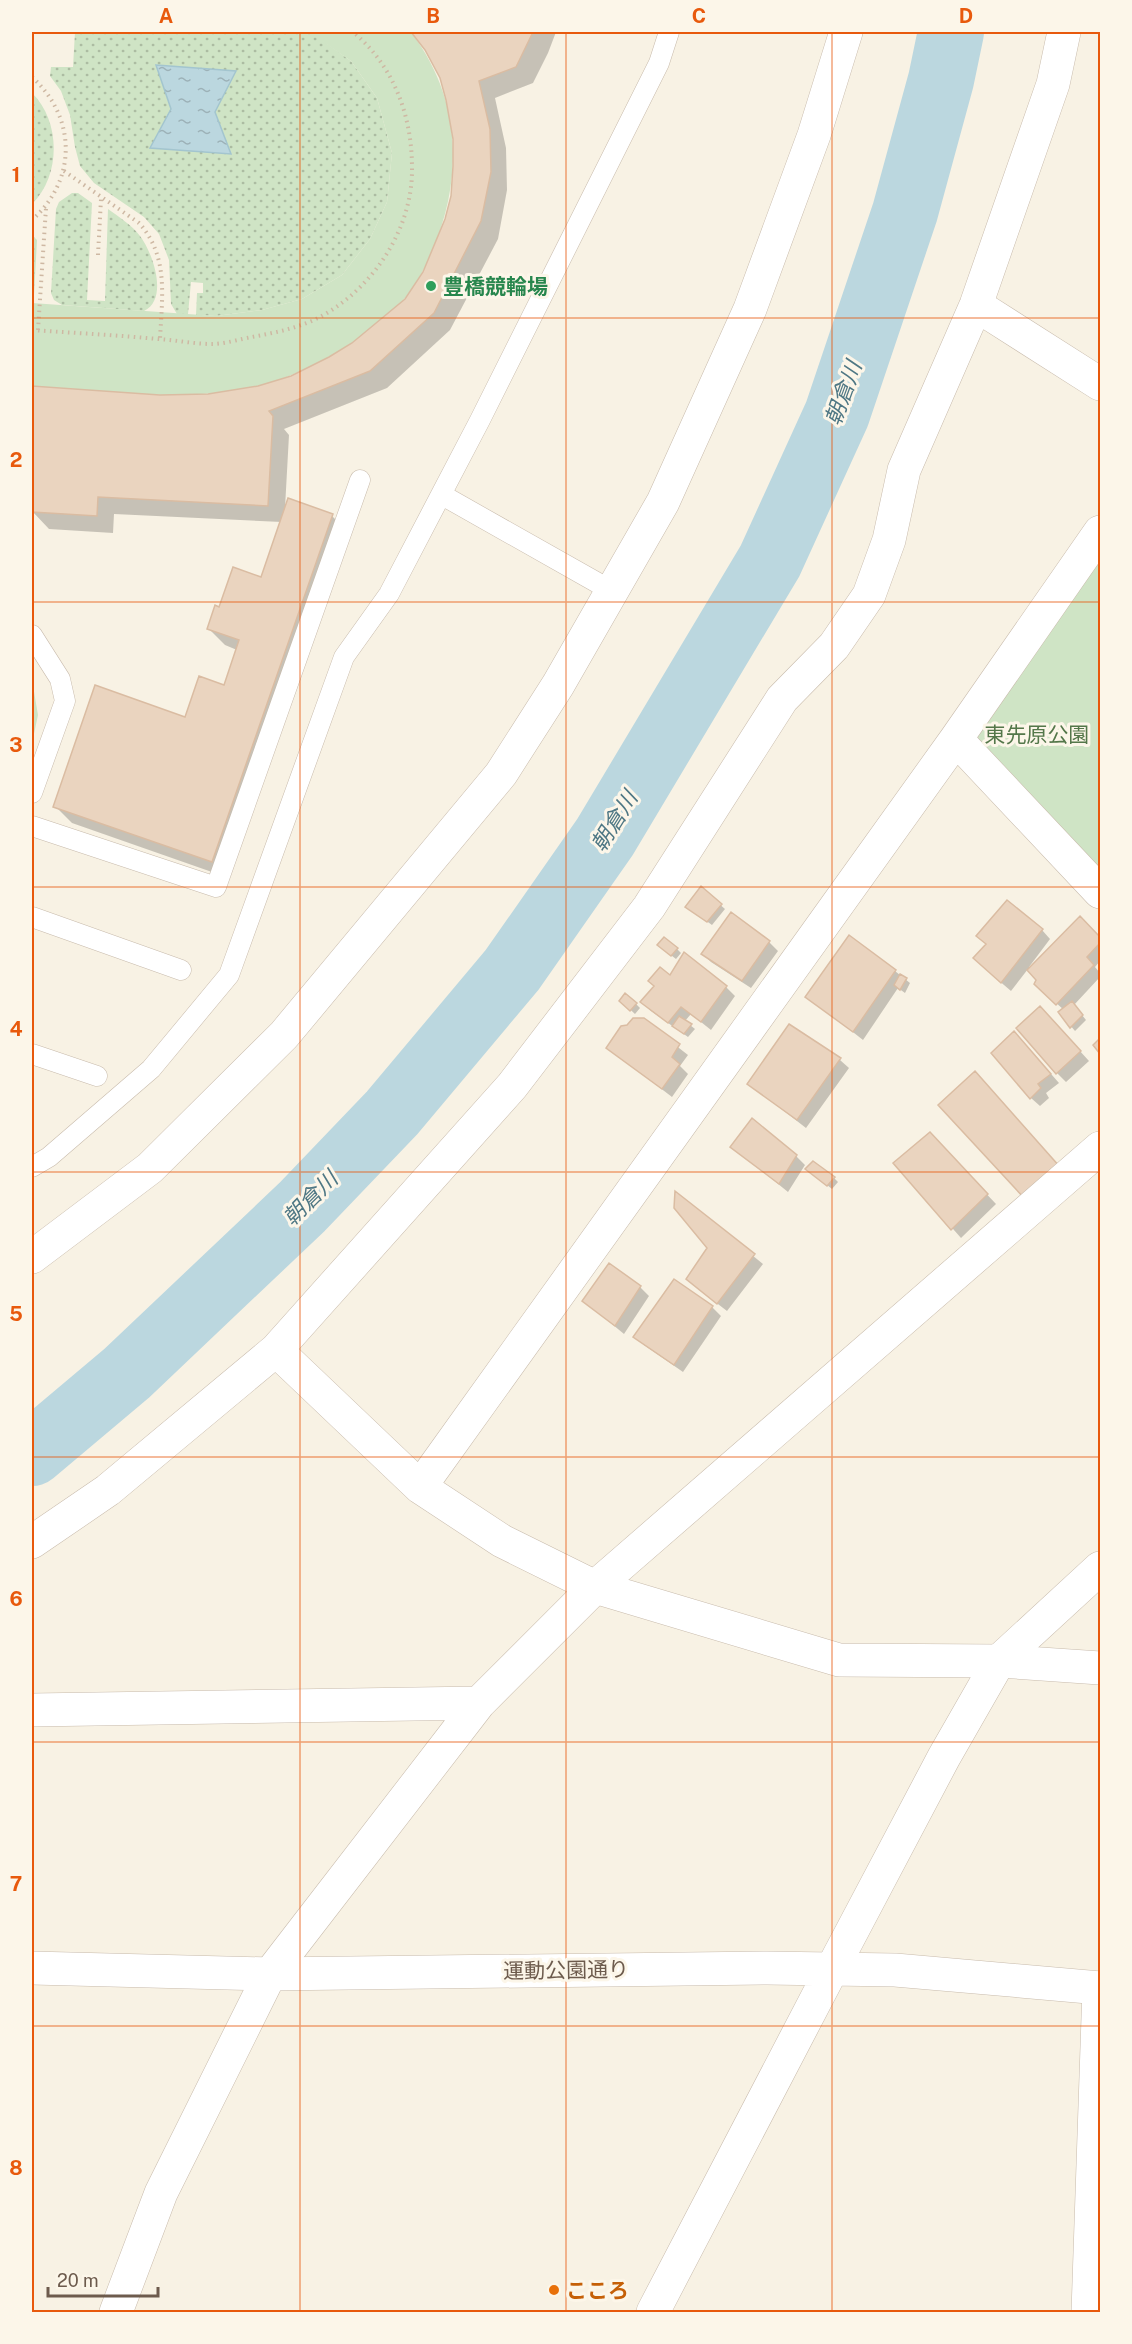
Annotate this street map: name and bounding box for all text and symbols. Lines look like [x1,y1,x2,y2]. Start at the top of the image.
text: A [159,4,173,28]
text: B [426,4,440,28]
text: C [692,4,706,28]
text: D [959,4,973,28]
text: 1 [12,163,20,187]
place label: 豊橋競輪場 [443,274,548,299]
marker: 豊橋競輪場 [424,279,438,293]
water label: 朝倉川 [819,356,867,428]
text: 2 [10,448,22,472]
park label: 東先原公園 [985,722,1090,747]
text: 3 [9,733,23,757]
water label: 朝倉川 [585,784,644,856]
text: 4 [9,1017,23,1041]
water label: 朝倉川 [277,1164,344,1231]
text: 5 [9,1302,23,1326]
text: 6 [9,1587,23,1611]
text: 7 [10,1872,22,1896]
street label: 運動公園通り [503,1956,629,1984]
text: 8 [9,2156,23,2180]
scale bar [48,2260,158,2298]
text: 20 m [57,2270,99,2291]
place label: こころ [566,2278,629,2303]
marker: こころ [547,2283,561,2297]

